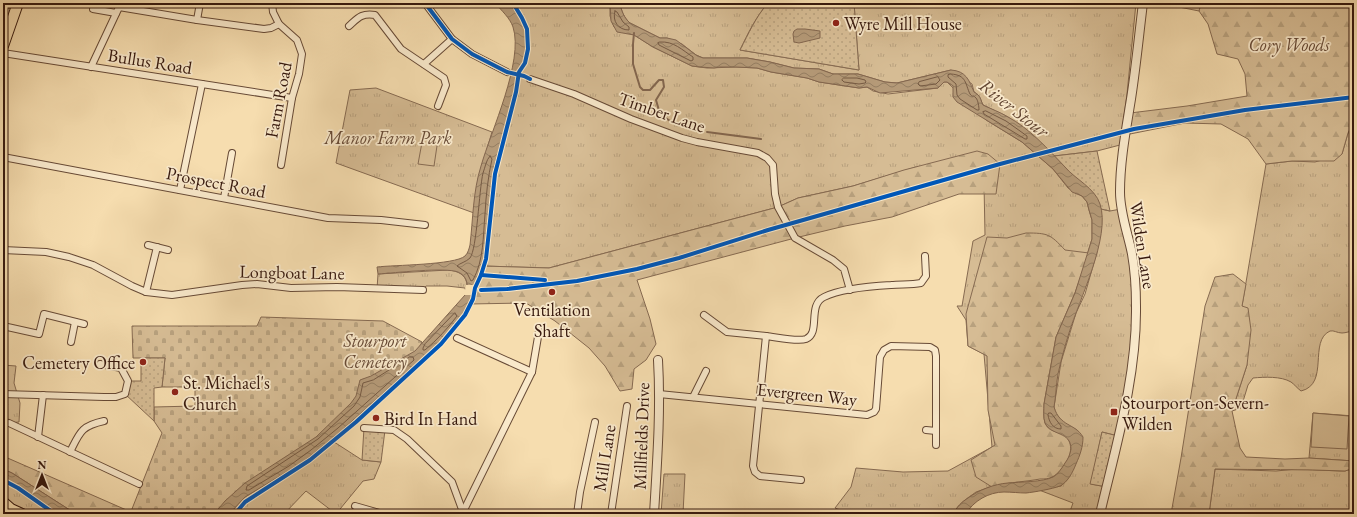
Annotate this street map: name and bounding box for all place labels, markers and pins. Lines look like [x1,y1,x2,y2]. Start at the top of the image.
place label: Wyre Mill House [844,12,962,35]
marker: Wyre Mill House [831,18,841,28]
marker: Ventilation Shaft [547,287,557,297]
place label: Ventilation Shaft [514,298,591,342]
place label: Cemetery Office [22,351,135,374]
marker: Cemetery Office [138,357,148,367]
place label: St. Michael's Church [183,371,270,415]
marker: St. Michael's Church [170,387,180,397]
place label: Stourport-on-Severn- Wilden [1122,391,1269,435]
place label: Bird In Hand [384,407,478,430]
marker: Stourport-on-Severn- Wilden [1109,407,1119,417]
marker: Bird In Hand [371,413,381,423]

